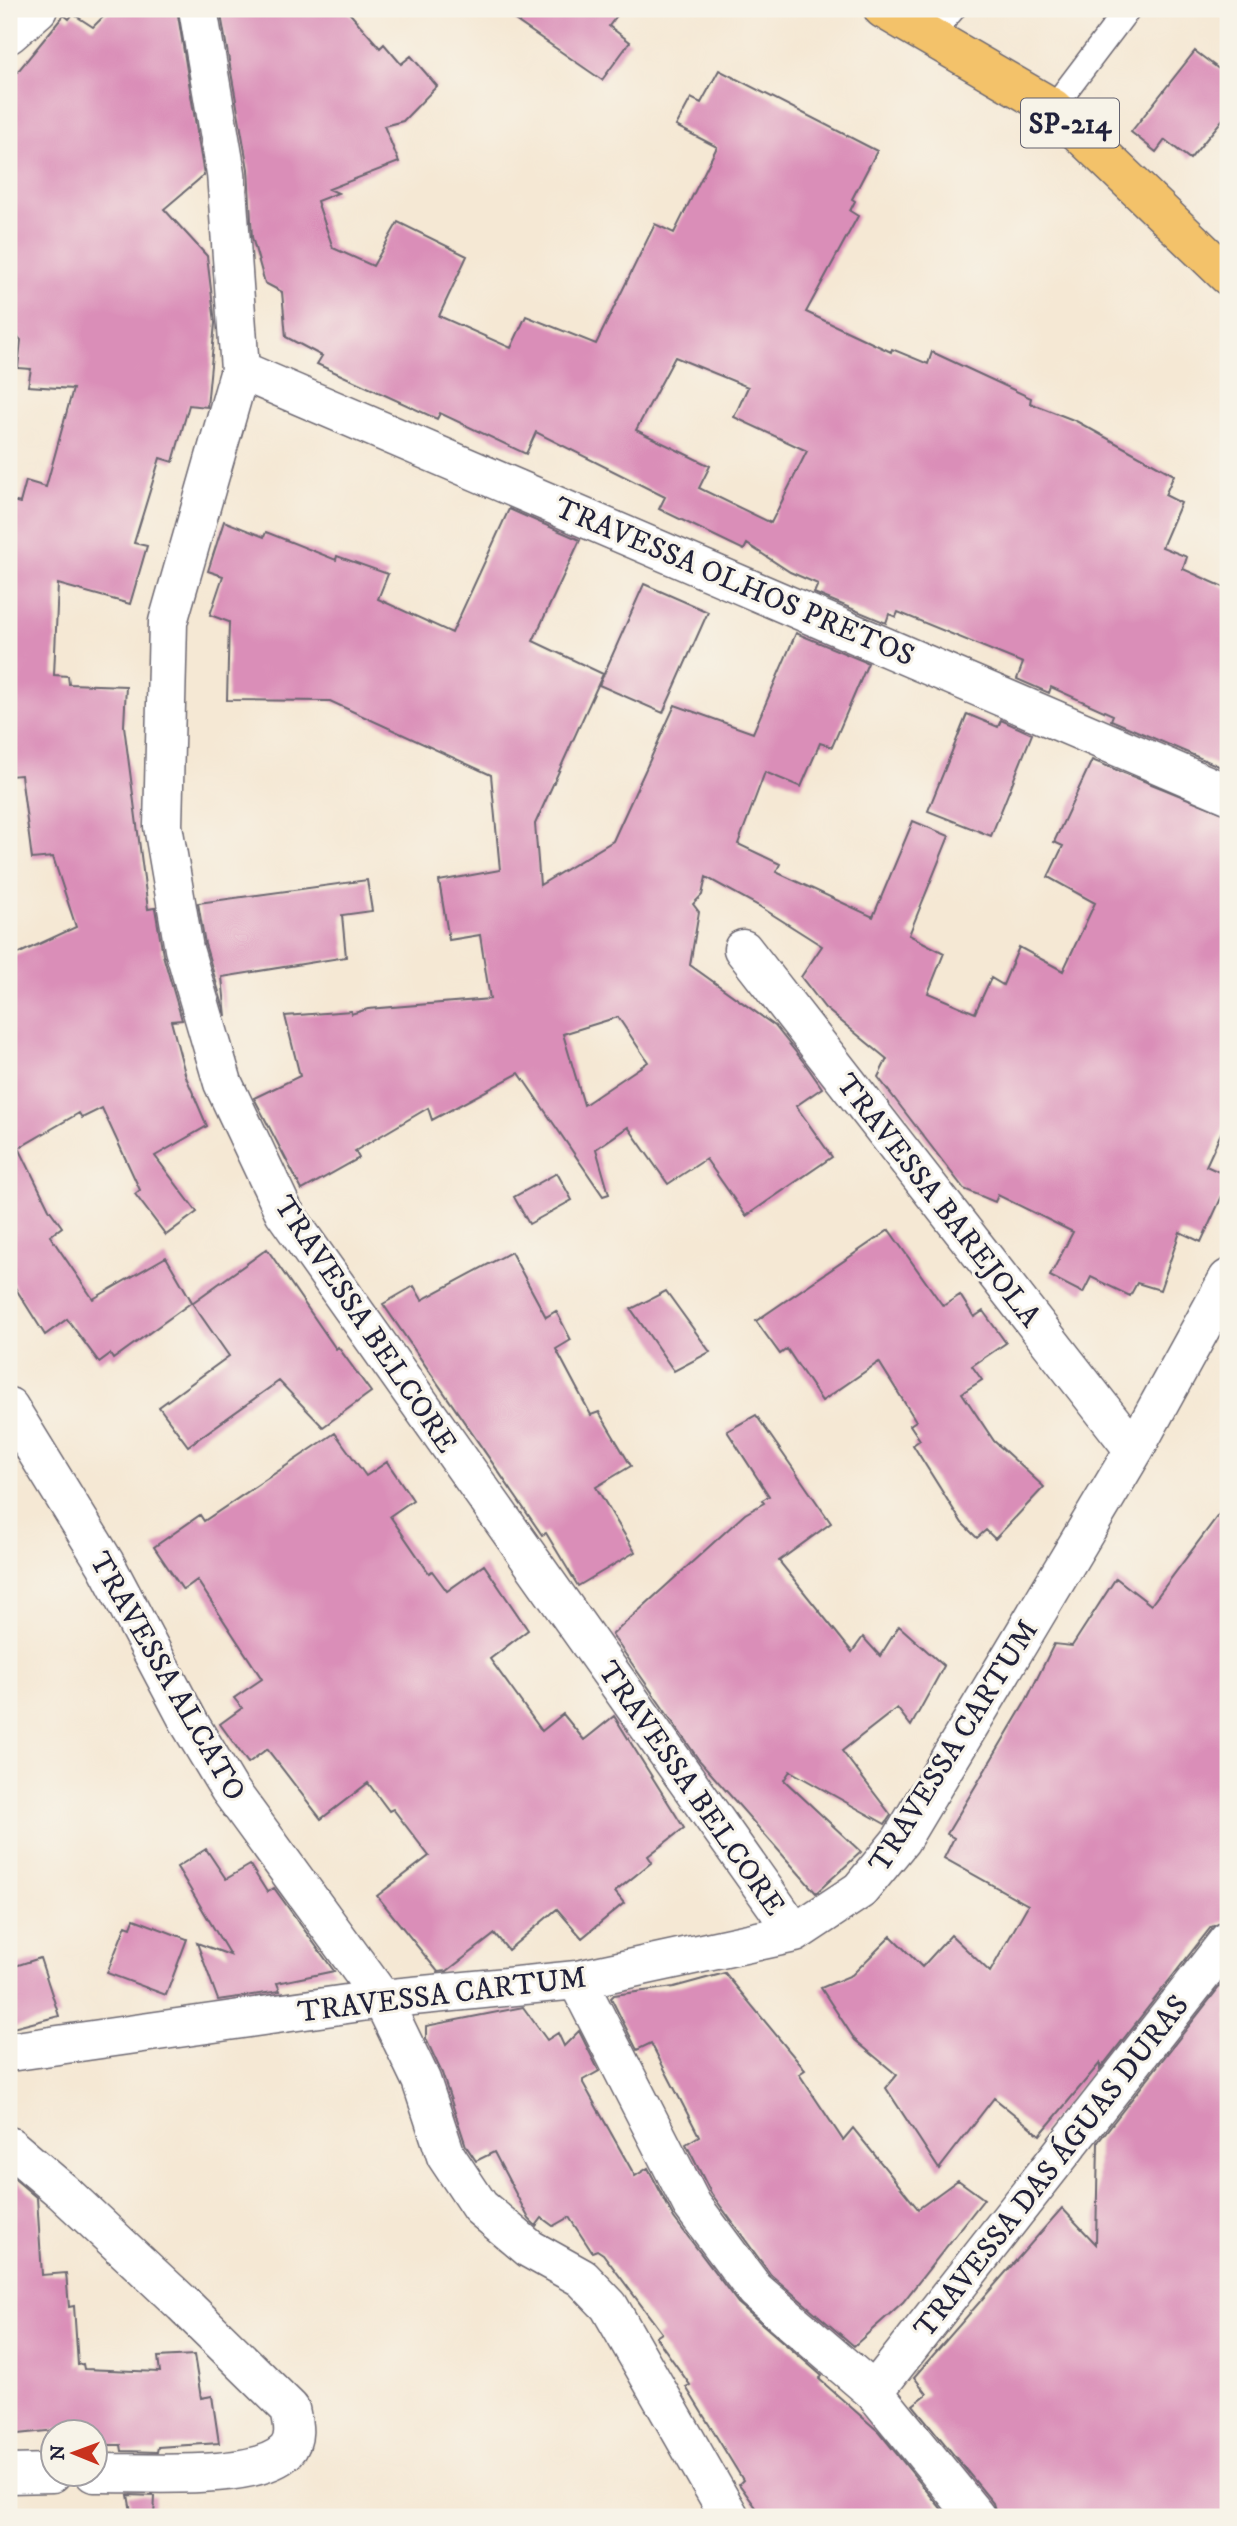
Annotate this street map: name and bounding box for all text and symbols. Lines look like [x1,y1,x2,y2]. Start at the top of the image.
road number: SP-214 [1021,99,1119,148]
street label: TRAVESSA OLHOS PRETOS [549,490,920,675]
street label: TRAVESSA BAREJOLA [827,1067,1049,1336]
street label: TRAVESSA BELCORE [265,1189,465,1460]
street label: TRAVESSA ALCATO [80,1546,253,1808]
street label: TRAVESSA CARTUM [862,1614,1047,1880]
street label: TRAVESSA BELCORE [589,1655,793,1923]
street label: TRAVESSA CARTUM [296,1959,589,2032]
street label: TRAVESSA DAS ÁGUAS DURAS [905,1987,1198,2346]
north arrow [38,2418,108,2488]
text: N [47,2444,70,2461]

